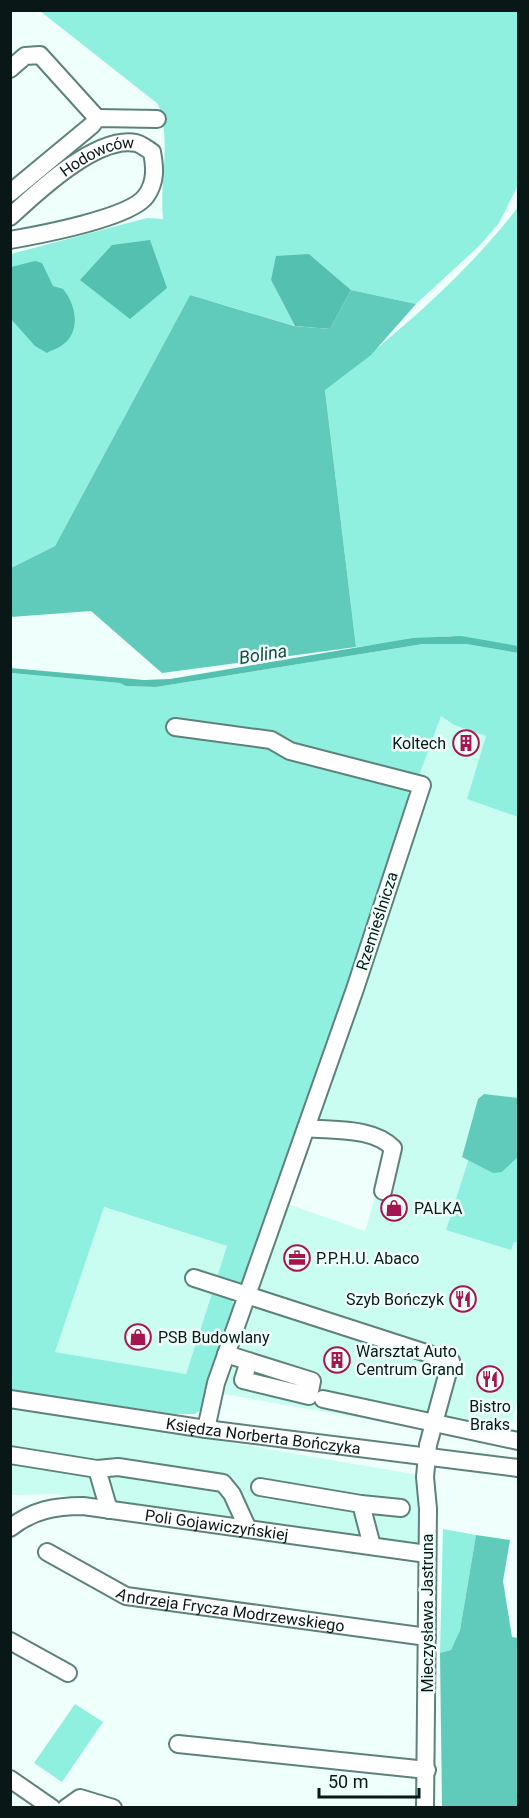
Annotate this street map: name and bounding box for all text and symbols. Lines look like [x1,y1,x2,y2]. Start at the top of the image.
street label: Hodowców [56,133,134,180]
water label: Bolina [237,640,289,668]
building icon: Koltech [451,728,481,758]
place label: Koltech [392,734,446,753]
street label: Rzemieślnicza [352,869,402,973]
shop icon: PALKA [379,1193,409,1223]
place label: PALKA [414,1199,463,1218]
office icon: P.P.H.U. Abaco [282,1243,312,1273]
place label: P.P.H.U. Abaco [316,1249,419,1268]
restaurant icon: Szyb Bończyk [448,1284,478,1314]
place label: Szyb Bończyk [346,1290,445,1309]
shop icon: PSB Budowlany [123,1322,153,1352]
place label: PSB Budowlany [158,1328,270,1347]
place label: Warsztat Auto Centrum Grand [356,1342,464,1379]
building icon: Warsztat Auto Centrum Grand [322,1345,352,1375]
restaurant icon: Bistro Braks [475,1364,505,1394]
place label: Bistro Braks [469,1397,511,1434]
street label: Księdza Norberta Bończyka [165,1414,362,1458]
street label: Poli Gojawiczyńskiej [144,1505,290,1544]
street label: Mieczysława Jastruna [418,1533,437,1693]
street label: Andrzeja Frycza Modrzewskiego [113,1583,346,1635]
scale bar [319,1761,420,1799]
text: 50 m [328,1771,368,1792]

